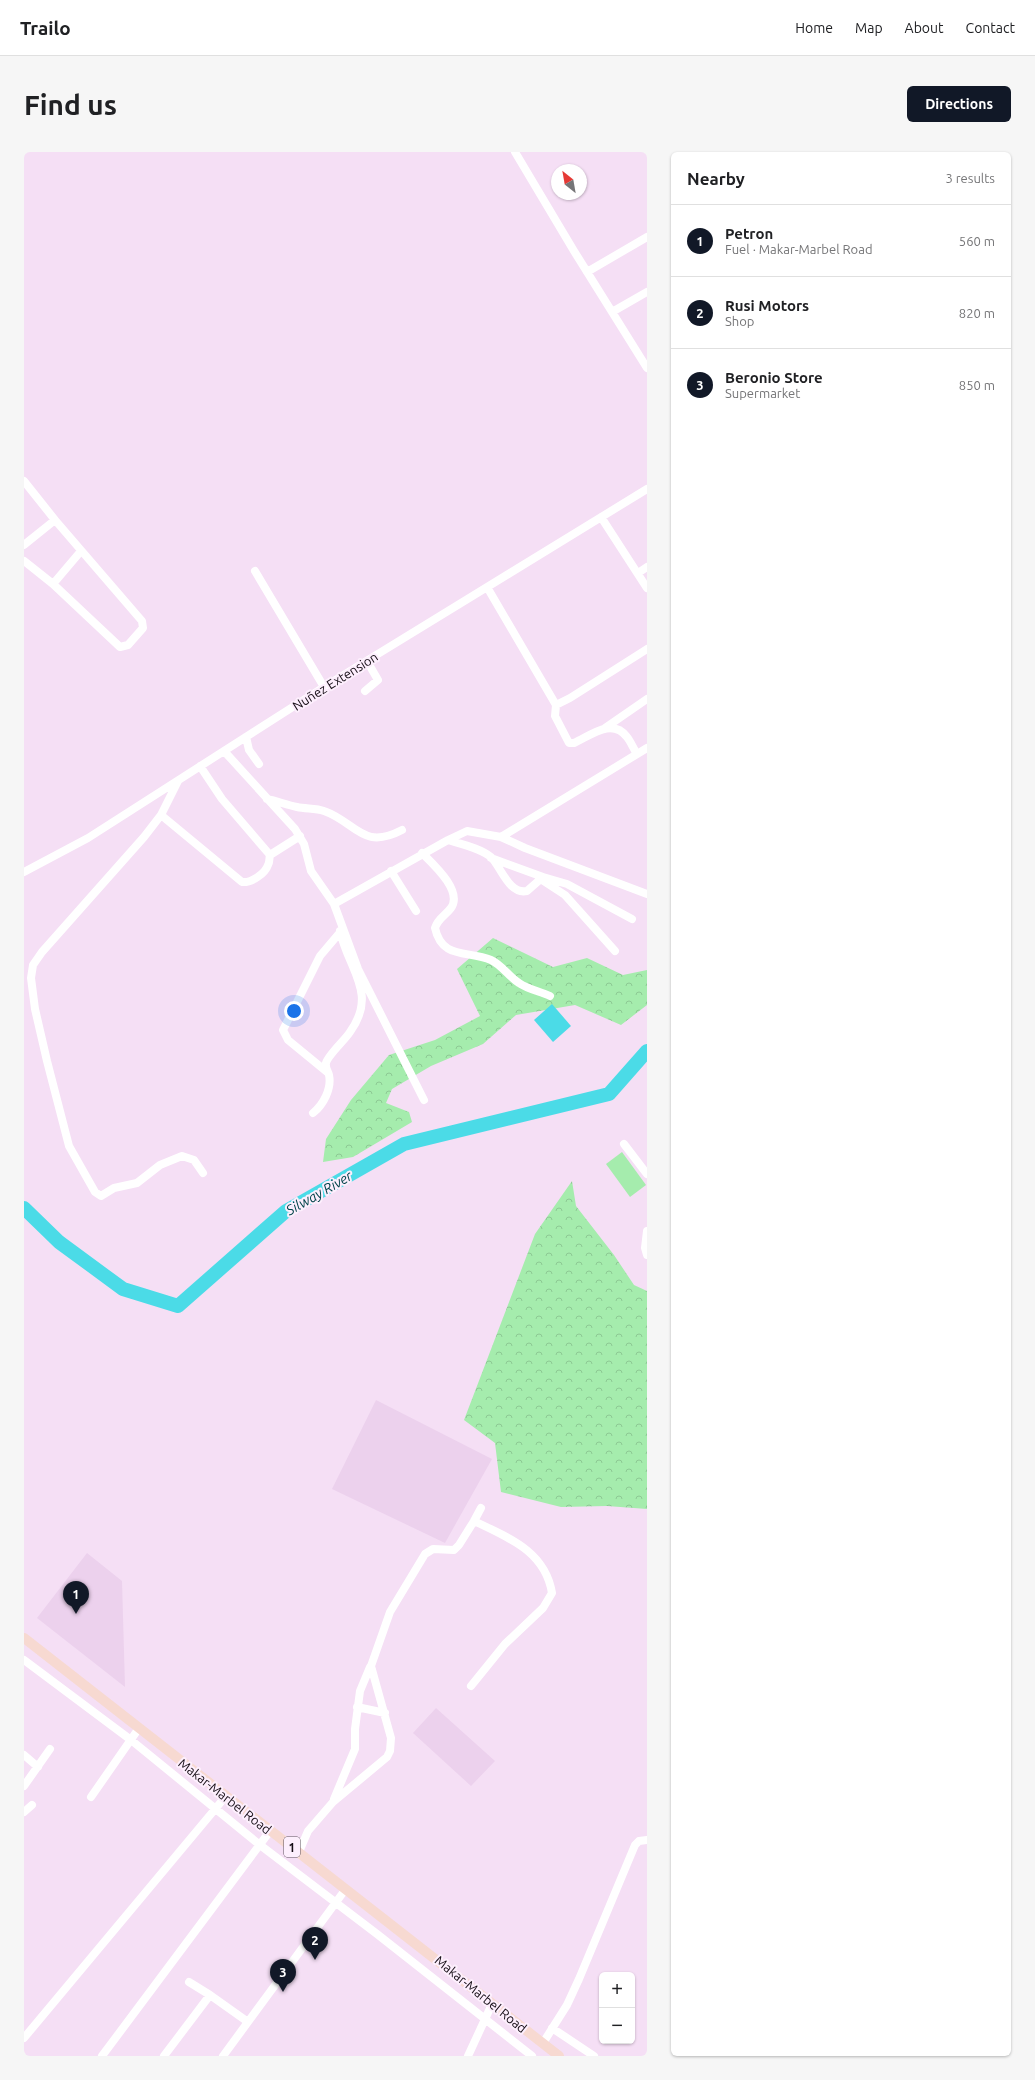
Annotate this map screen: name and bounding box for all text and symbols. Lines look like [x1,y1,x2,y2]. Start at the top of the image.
text: Trailo [20,17,71,39]
text: Home [795,20,833,36]
text: Map [855,20,883,36]
text: About [905,20,944,36]
text: Contact [966,20,1015,36]
button: Directions [907,86,1011,122]
text: Find us [24,89,117,120]
north arrow [551,164,587,200]
text: Nearby [687,169,745,188]
text: 3 results [945,171,995,185]
text: Petron [725,225,773,242]
text: 1 [696,234,704,248]
text: 560 m [959,234,995,248]
text: Fuel · Makar-Marbel Road [725,242,873,256]
text: Rusi Motors [725,297,809,314]
text: 2 [696,306,704,320]
text: 820 m [959,306,995,320]
text: Shop [725,314,754,328]
text: Beronio Store [725,369,823,386]
text: 3 [696,378,704,392]
text: 850 m [959,378,995,392]
text: Supermarket [725,386,800,400]
street label: Nuñez Extension [290,649,380,713]
your location [284,1001,304,1021]
water label: Silway River [282,1167,356,1219]
pin: 1 [63,1581,89,1614]
street label: Makar-Marbel Road [176,1755,274,1837]
road number: 1 [284,1837,300,1857]
pin: 2 [302,1927,328,1960]
street label: Makar-Marbel Road [432,1953,530,2035]
pin: 3 [270,1959,296,1992]
map controls [599,1972,635,2044]
button: + [599,1972,635,2008]
button: − [599,2008,635,2044]

